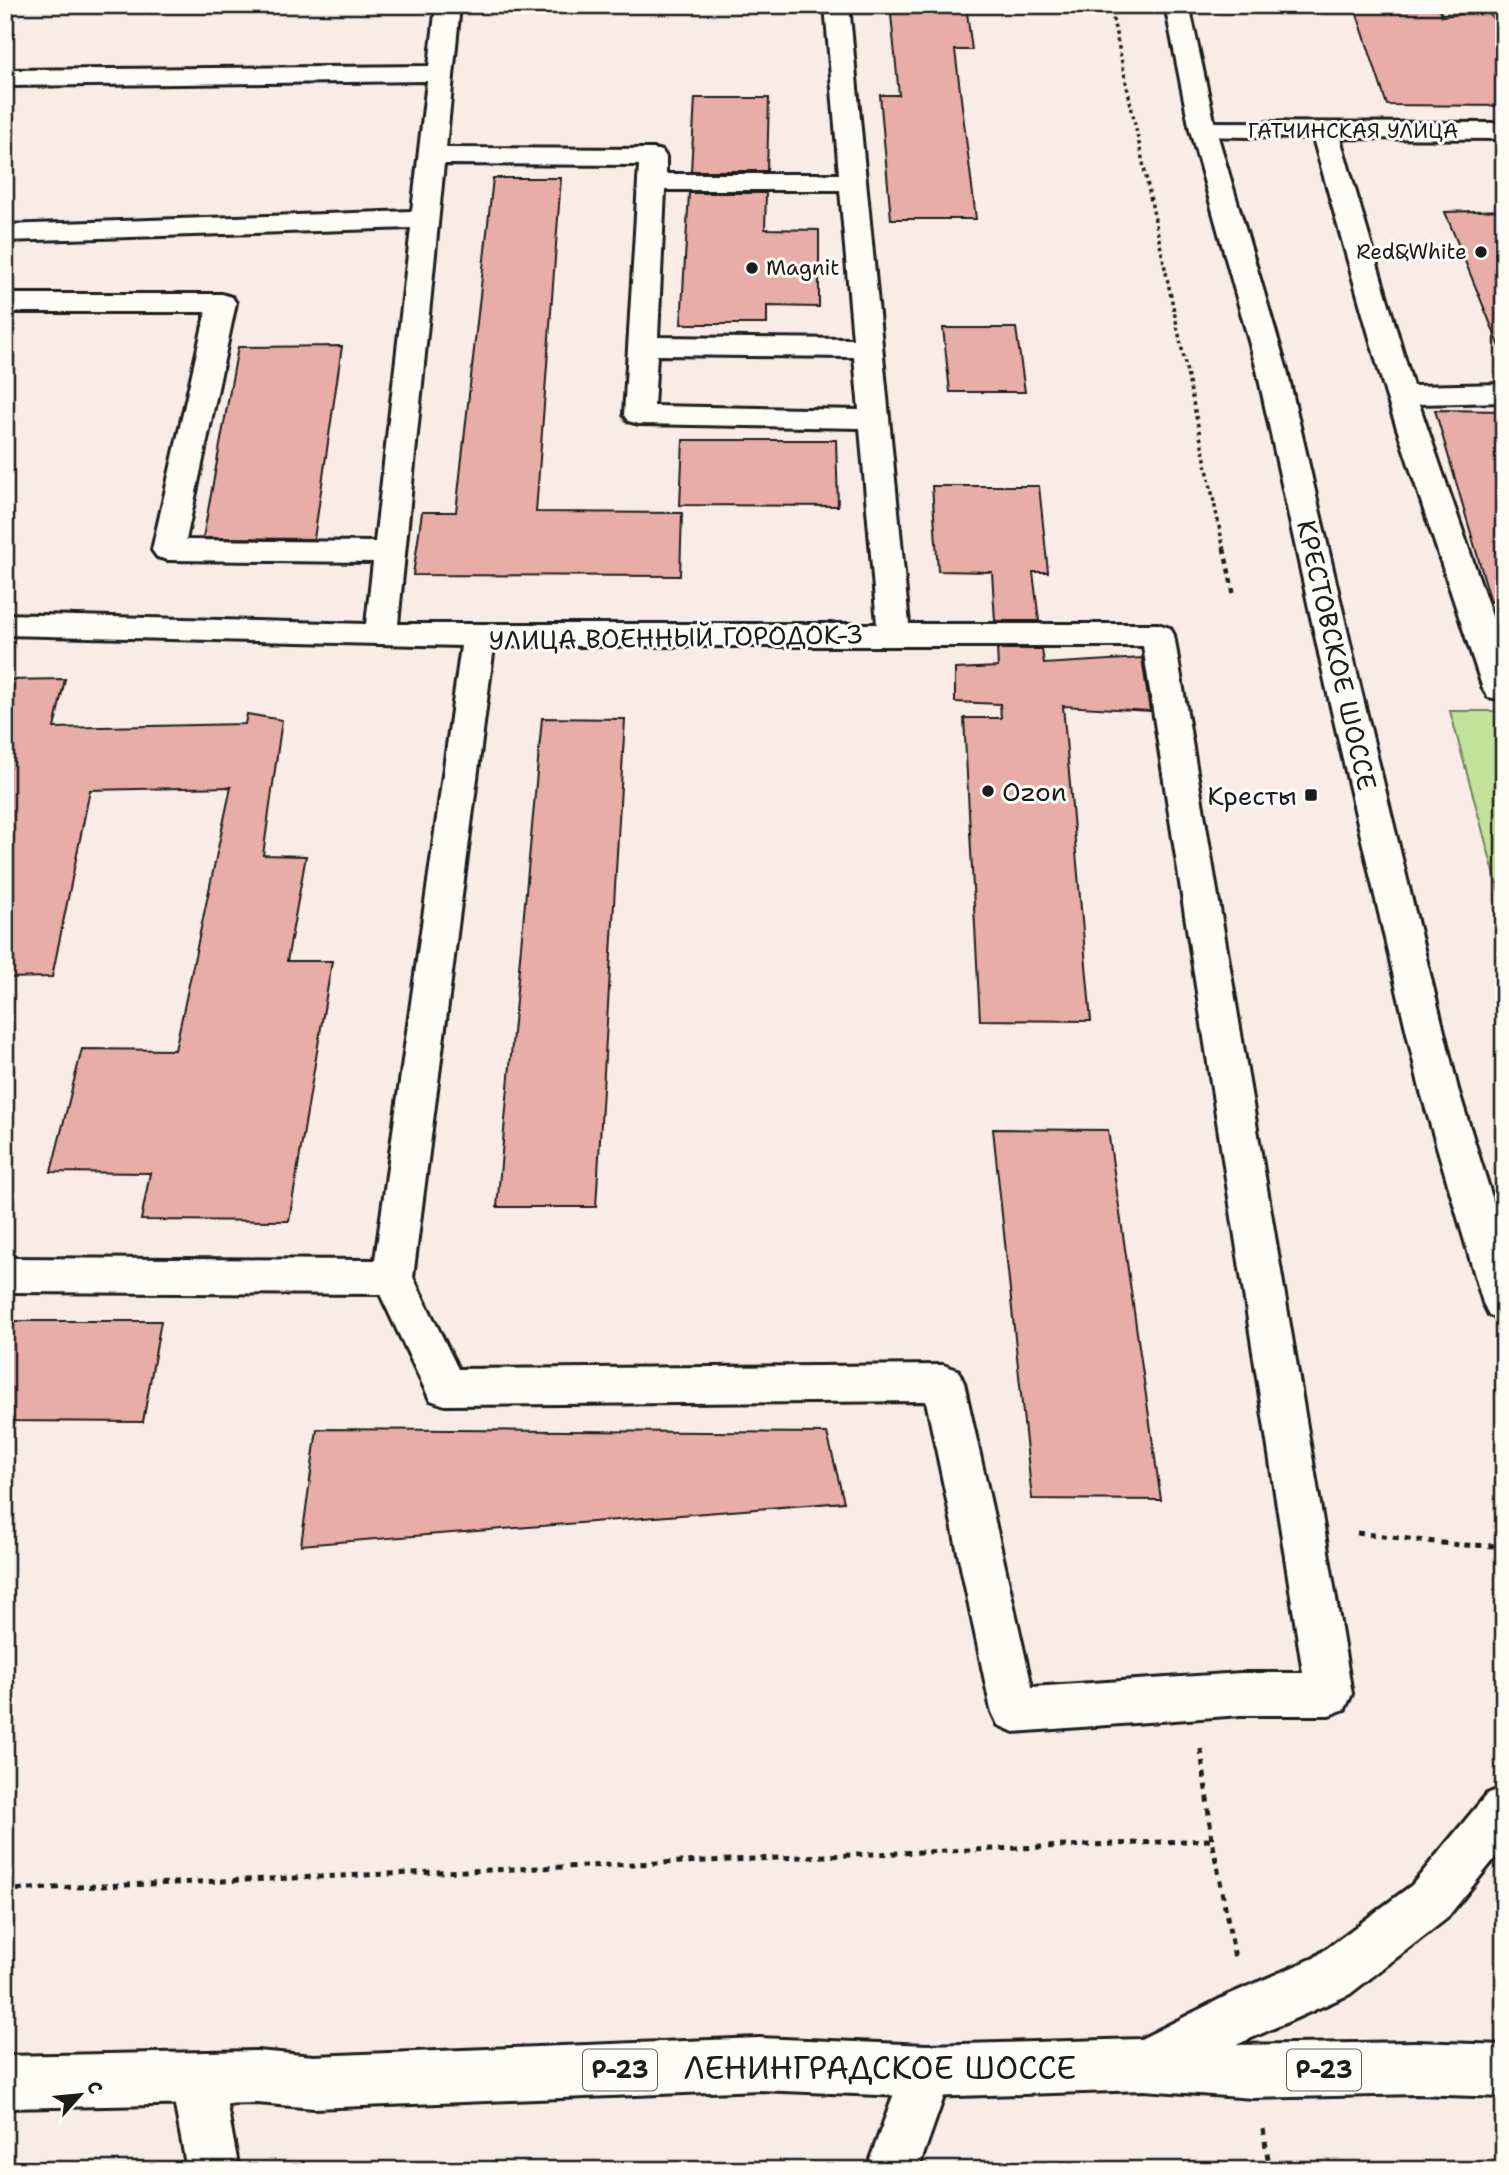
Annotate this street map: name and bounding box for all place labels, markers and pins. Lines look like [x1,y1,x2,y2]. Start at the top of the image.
place label: Red&White [1356,238,1467,266]
marker: Red&White [1473,244,1489,260]
place label: Magnit [766,254,839,282]
marker: Magnit [744,260,760,276]
place label: Ozon [1002,774,1067,809]
place label: Кресты [1207,778,1297,813]
marker: Ozon [980,783,996,799]
marker: Кресты [1303,787,1319,803]

